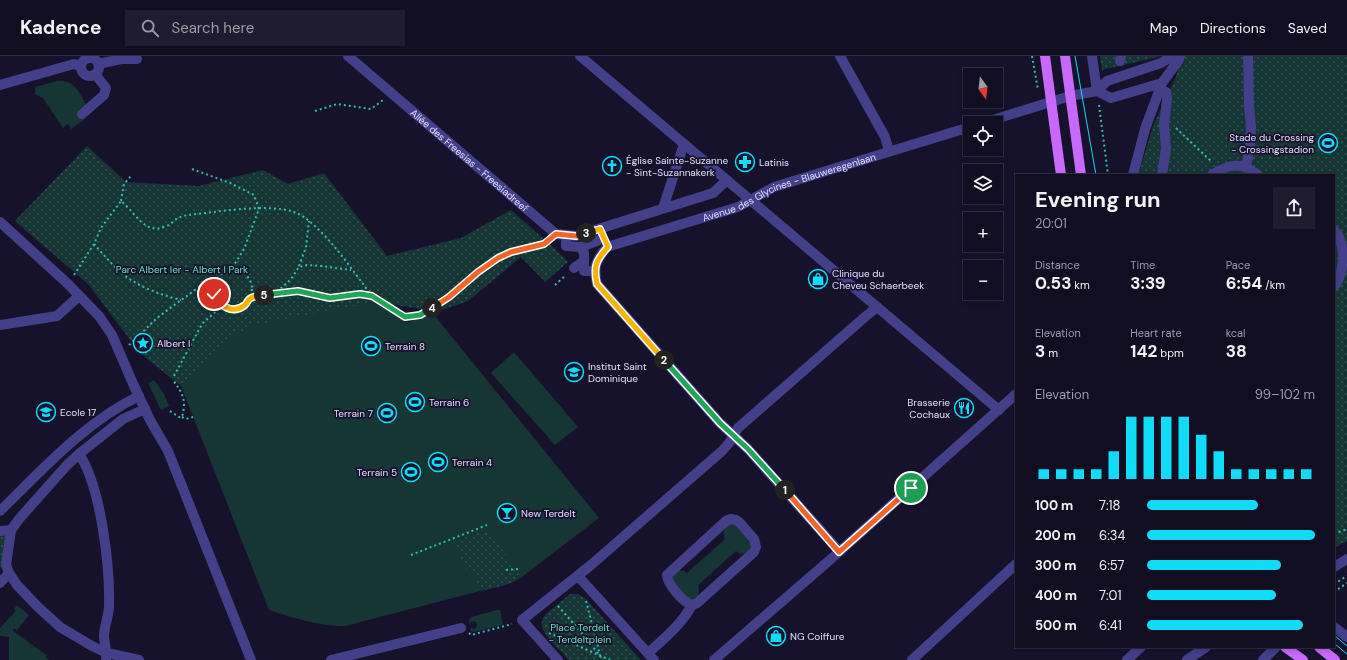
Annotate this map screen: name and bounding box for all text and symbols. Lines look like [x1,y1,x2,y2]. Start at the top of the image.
search box [125,10,405,46]
text: Kadence [20,15,101,40]
icon: search [139,17,161,39]
text: Search here [171,18,254,38]
text: Map [1150,19,1178,37]
text: Directions [1200,19,1266,37]
text: Saved [1288,19,1327,37]
north arrow [963,68,1003,108]
map controls [963,68,1003,300]
street label: Allée des Freesias - Freesiadreef [408,106,532,215]
button: locate [963,116,1003,156]
place label: Stade du Crossing - Crossingstadion [1229,131,1314,156]
sports icon: Stade du Crossing - Crossingstadion [1317,132,1339,154]
street label: Avenue des Glycines - Blauweregenlaan [701,150,878,224]
pharmacy icon: Latinis [734,151,756,173]
place label: Église Sainte-Suzanne - Sint-Suzannakerk [626,154,728,179]
church icon: Église Sainte-Suzanne - Sint-Suzannakerk [601,155,623,177]
place label: Latinis [759,156,789,169]
button: layers [963,164,1003,204]
text: Evening run [1035,185,1161,214]
button: share [1273,187,1315,229]
button: + [963,212,1003,252]
text: 20:01 [1035,215,1067,232]
pin: 3 [576,223,596,243]
text: 3 [583,226,589,240]
text: Distance [1035,258,1080,272]
text: Time [1130,258,1155,272]
text: Pace [1226,258,1250,272]
button: − [963,260,1003,300]
park label: Parc Albert Ier - Albert I Park [116,263,248,276]
place label: Clinique du Cheveu Schaerbeek [832,267,924,292]
shop icon: Clinique du Cheveu Schaerbeek [807,268,829,290]
text: 0.53 [1035,272,1071,294]
text: 3:39 [1130,272,1166,294]
text: 6:54 [1226,272,1262,294]
pin [197,277,231,311]
text: km [1071,278,1090,292]
text: /km [1262,278,1285,292]
icon: check [203,283,225,305]
pin: 5 [254,285,274,305]
text: 5 [261,288,267,302]
pin: 4 [422,298,442,318]
text: 4 [428,301,436,315]
text: Elevation [1035,326,1081,340]
text: Heart rate [1130,326,1182,340]
text: kcal [1226,326,1246,340]
place icon: Albert I [132,332,154,354]
sports icon: Terrain 8 [360,335,382,357]
place label: Albert I [157,337,190,350]
place label: Terrain 8 [385,340,425,353]
text: 3 [1035,340,1045,362]
text: 142 [1130,340,1157,362]
text: 38 [1226,340,1247,362]
text: m [1045,346,1058,360]
text: bpm [1157,346,1184,360]
pin: 2 [654,350,674,370]
text: 2 [661,353,667,367]
place label: Institut Saint Dominique [588,360,647,385]
school or university icon: Institut Saint Dominique [563,361,585,383]
text: Elevation [1035,386,1089,403]
text: 99–102 m [1255,386,1315,403]
sports icon: Terrain 6 [404,391,426,413]
place label: Terrain 6 [429,396,469,409]
place label: Brasserie Cochaux [907,396,950,421]
restaurant icon: Brasserie Cochaux [953,397,975,419]
school or university icon: Ecole 17 [35,401,57,423]
sports icon: Terrain 7 [376,402,398,424]
place label: Ecole 17 [60,406,96,419]
place label: Terrain 7 [334,407,373,420]
sports icon: Terrain 4 [427,451,449,473]
place label: Terrain 4 [452,456,492,469]
sports icon: Terrain 5 [400,461,422,483]
place label: Terrain 5 [357,466,397,479]
pin [894,471,928,505]
icon: arrive [900,477,922,499]
pin: 1 [775,480,795,500]
text: 1 [783,483,787,497]
text: 100 m [1035,497,1073,514]
text: 7:18 [1099,497,1121,514]
bar icon: New Terdelt [496,502,518,524]
place label: New Terdelt [521,507,576,520]
text: 200 m [1035,527,1076,544]
text: 6:34 [1099,527,1125,544]
text: 300 m [1035,557,1076,574]
text: 6:57 [1099,557,1124,574]
text: 400 m [1035,587,1077,604]
text: 7:01 [1099,587,1122,604]
text: 500 m [1035,617,1077,634]
text: 6:41 [1099,617,1122,634]
park label: Place Terdelt - Terdeltplein [549,621,611,646]
shop icon: NG Coiffure [765,625,787,647]
place label: NG Coiffure [790,630,845,643]

